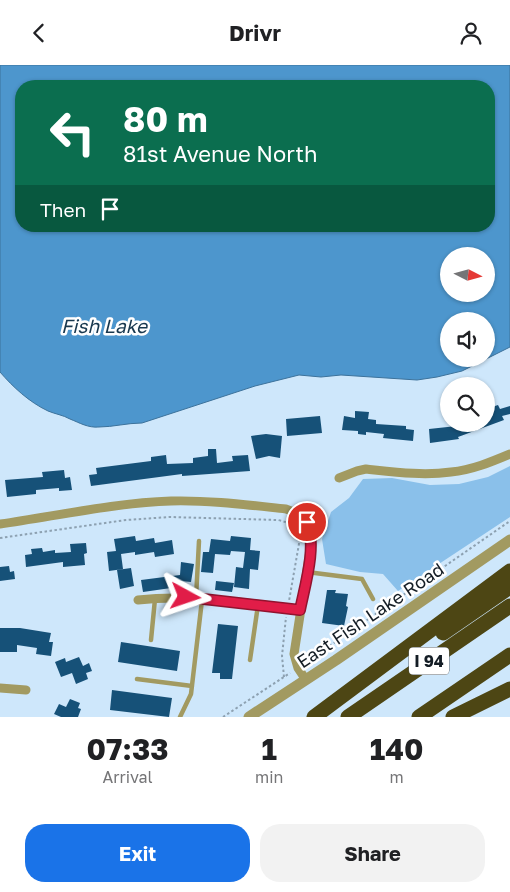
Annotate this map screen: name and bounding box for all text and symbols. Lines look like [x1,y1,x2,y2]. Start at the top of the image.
icon: back [25,19,53,47]
text: Drivr [229,19,281,46]
icon: person [457,19,485,47]
text: 80 m [123,98,208,140]
icon: left [40,100,105,165]
text: 81st Avenue North [123,140,317,167]
icon: arrive [96,195,124,223]
text: Then [40,198,86,221]
north arrow [440,247,495,303]
map controls [440,247,495,432]
button: sound [440,312,495,367]
water label: Fish Lake [61,314,149,337]
button: search [440,377,495,432]
pin [286,501,328,543]
icon: arrive [293,508,321,536]
street label: East Fish Lake Road [292,558,448,672]
position arrow [159,570,211,622]
road number: I 94 [409,647,449,675]
text: 07:33 [86,731,169,767]
text: 1 [261,731,277,767]
text: 140 [370,731,424,767]
text: Arrival [102,767,153,787]
text: min [255,767,283,787]
text: m [390,767,404,787]
button: Exit [25,824,250,882]
button: Share [260,824,485,882]

